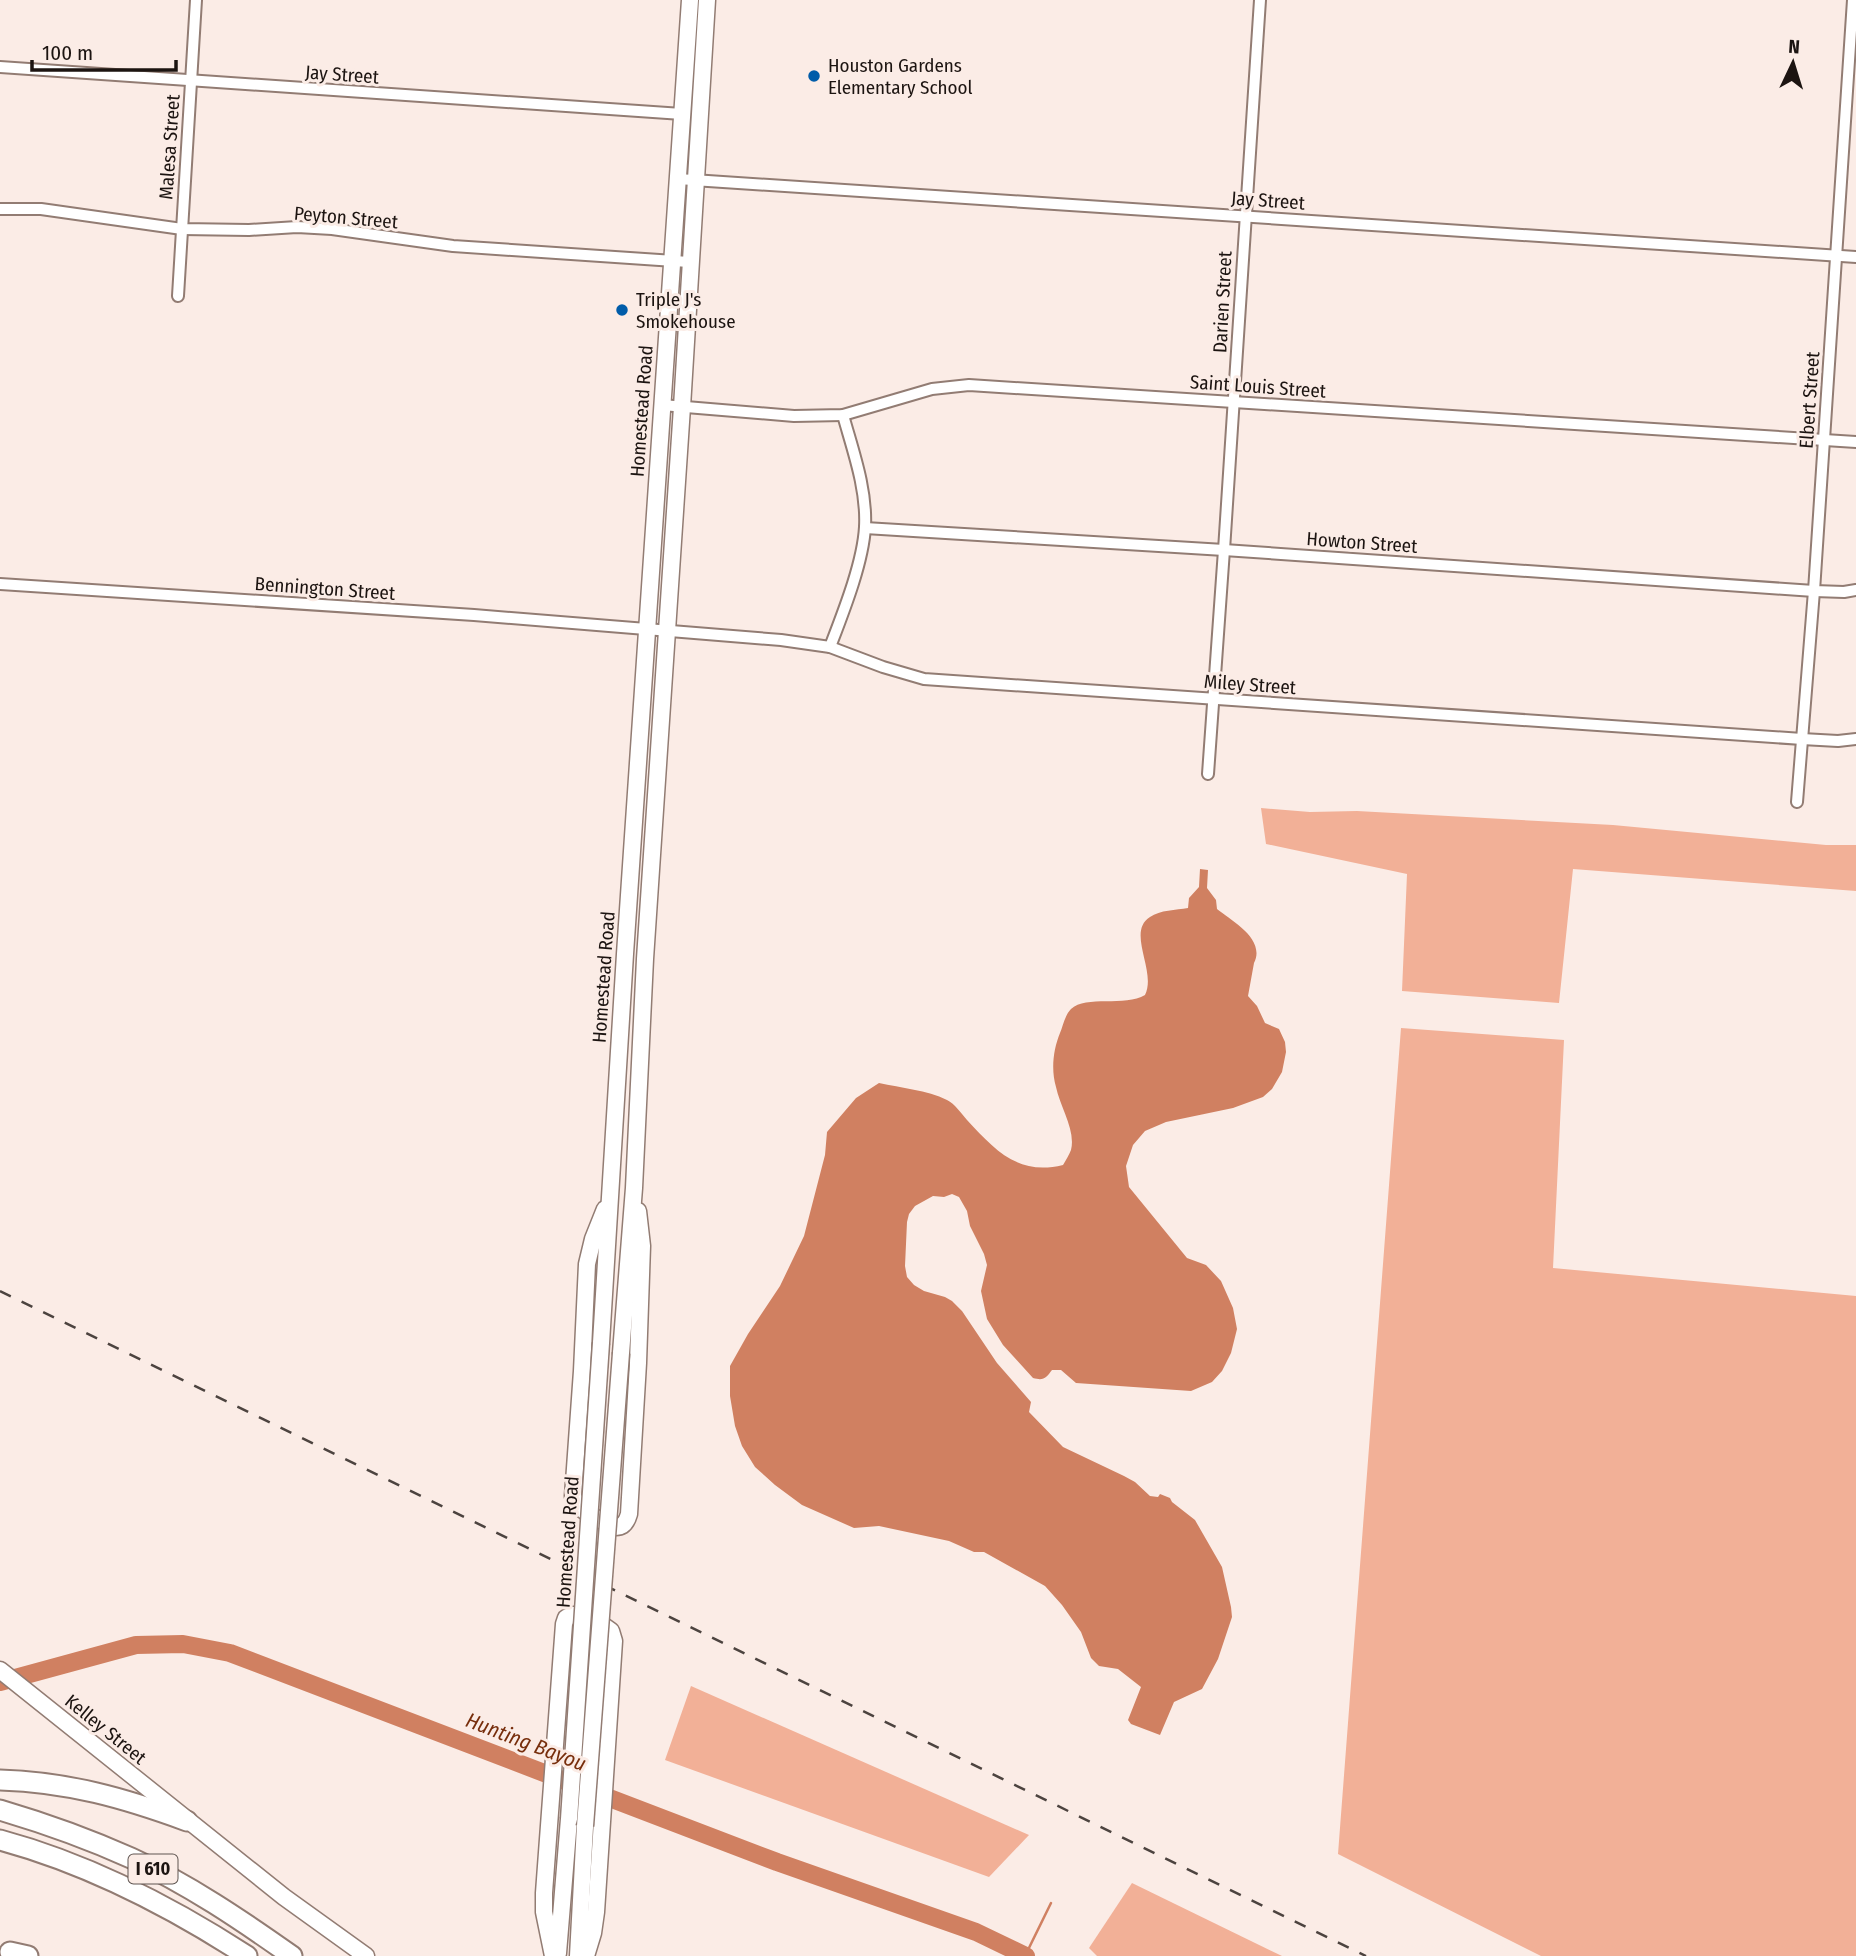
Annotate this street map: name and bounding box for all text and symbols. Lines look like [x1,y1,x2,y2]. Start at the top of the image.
scale bar [32,28,175,72]
north arrow [1758,28,1828,98]
text: N [1788,35,1801,58]
text: 100 m [42,40,93,66]
place label: Houston Gardens Elementary School [828,54,973,99]
street label: Jay Street [304,60,380,89]
marker: Houston Gardens Elementary School [806,68,822,84]
street label: Malesa Street [154,93,185,200]
street label: Jay Street [1230,186,1306,215]
street label: Peyton Street [293,201,400,234]
street label: Darien Street [1208,250,1237,354]
place label: Triple J's Smokehouse [636,288,736,333]
marker: Triple J's Smokehouse [614,302,630,318]
street label: Homestead Road [625,344,658,478]
street label: Elbert Street [1795,350,1824,449]
street label: Saint Louis Street [1189,370,1327,403]
street label: Howton Street [1306,527,1419,558]
street label: Bennington Street [254,572,397,605]
street label: Miley Street [1203,670,1298,699]
street label: Homestead Road [587,910,620,1044]
street label: Homestead Road [551,1475,584,1609]
street label: Kelley Street [60,1690,152,1770]
water label: Hunting Bayou [462,1707,590,1777]
road number: I 610 [128,1854,178,1884]

